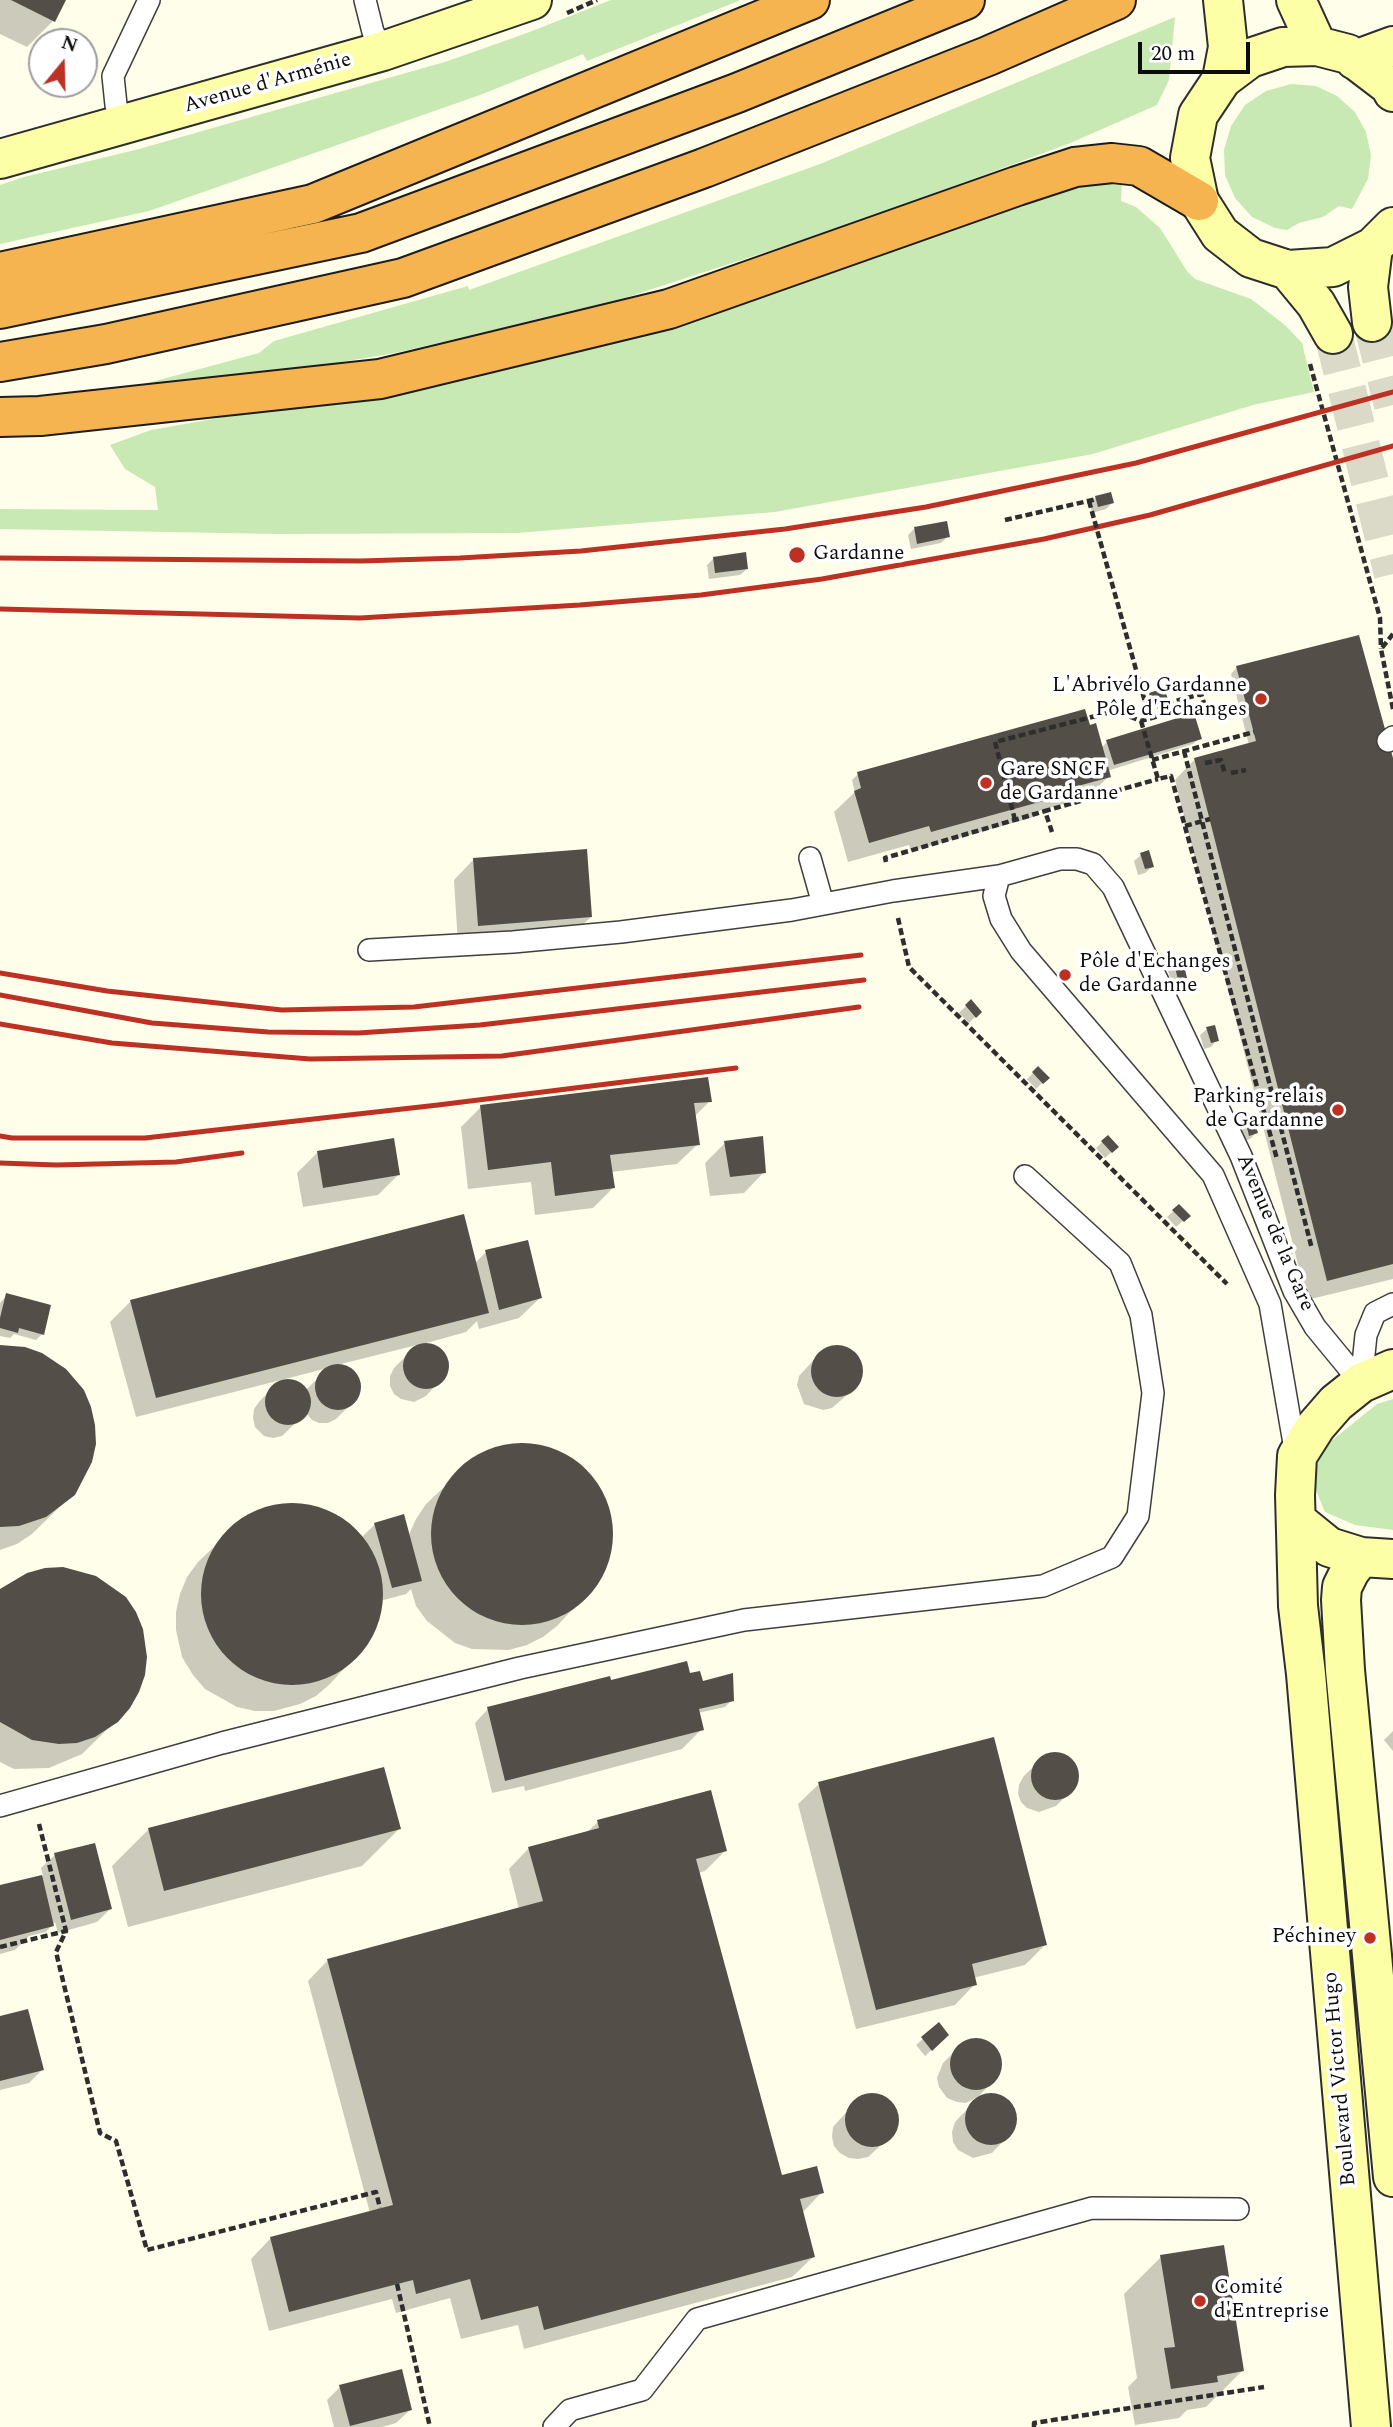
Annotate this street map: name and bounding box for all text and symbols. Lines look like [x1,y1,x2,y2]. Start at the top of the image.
north arrow [28,28,98,98]
text: N [57,28,81,61]
scale bar [1141,28,1253,72]
text: 20 m [1151,38,1195,70]
street label: Avenue d'Arménie [182,48,354,120]
place label: Gardanne [813,542,904,568]
marker: Gardanne [787,545,807,565]
place label: L'Abrivélo Gardanne Pôle d'Echanges [1052,674,1247,724]
marker: L'Abrivélo Gardanne Pôle d'Echanges [1253,691,1269,707]
place label: Gare SNCF de Gardanne [1000,758,1119,808]
marker: Gare SNCF de Gardanne [978,775,994,791]
place label: Pôle d'Echanges de Gardanne [1079,950,1231,1000]
marker: Pôle d'Echanges de Gardanne [1057,967,1073,983]
place label: Parking-relais de Gardanne [1193,1085,1324,1135]
marker: Parking-relais de Gardanne [1330,1102,1346,1118]
street label: Avenue de la Gare [1230,1151,1318,1315]
place label: Péchiney [1272,1925,1356,1951]
marker: Péchiney [1362,1930,1378,1946]
street label: Boulevard Victor Hugo [1319,1971,1363,2187]
place label: Comité d'Entreprise [1214,2276,1329,2326]
marker: Comité d'Entreprise [1192,2293,1208,2309]

